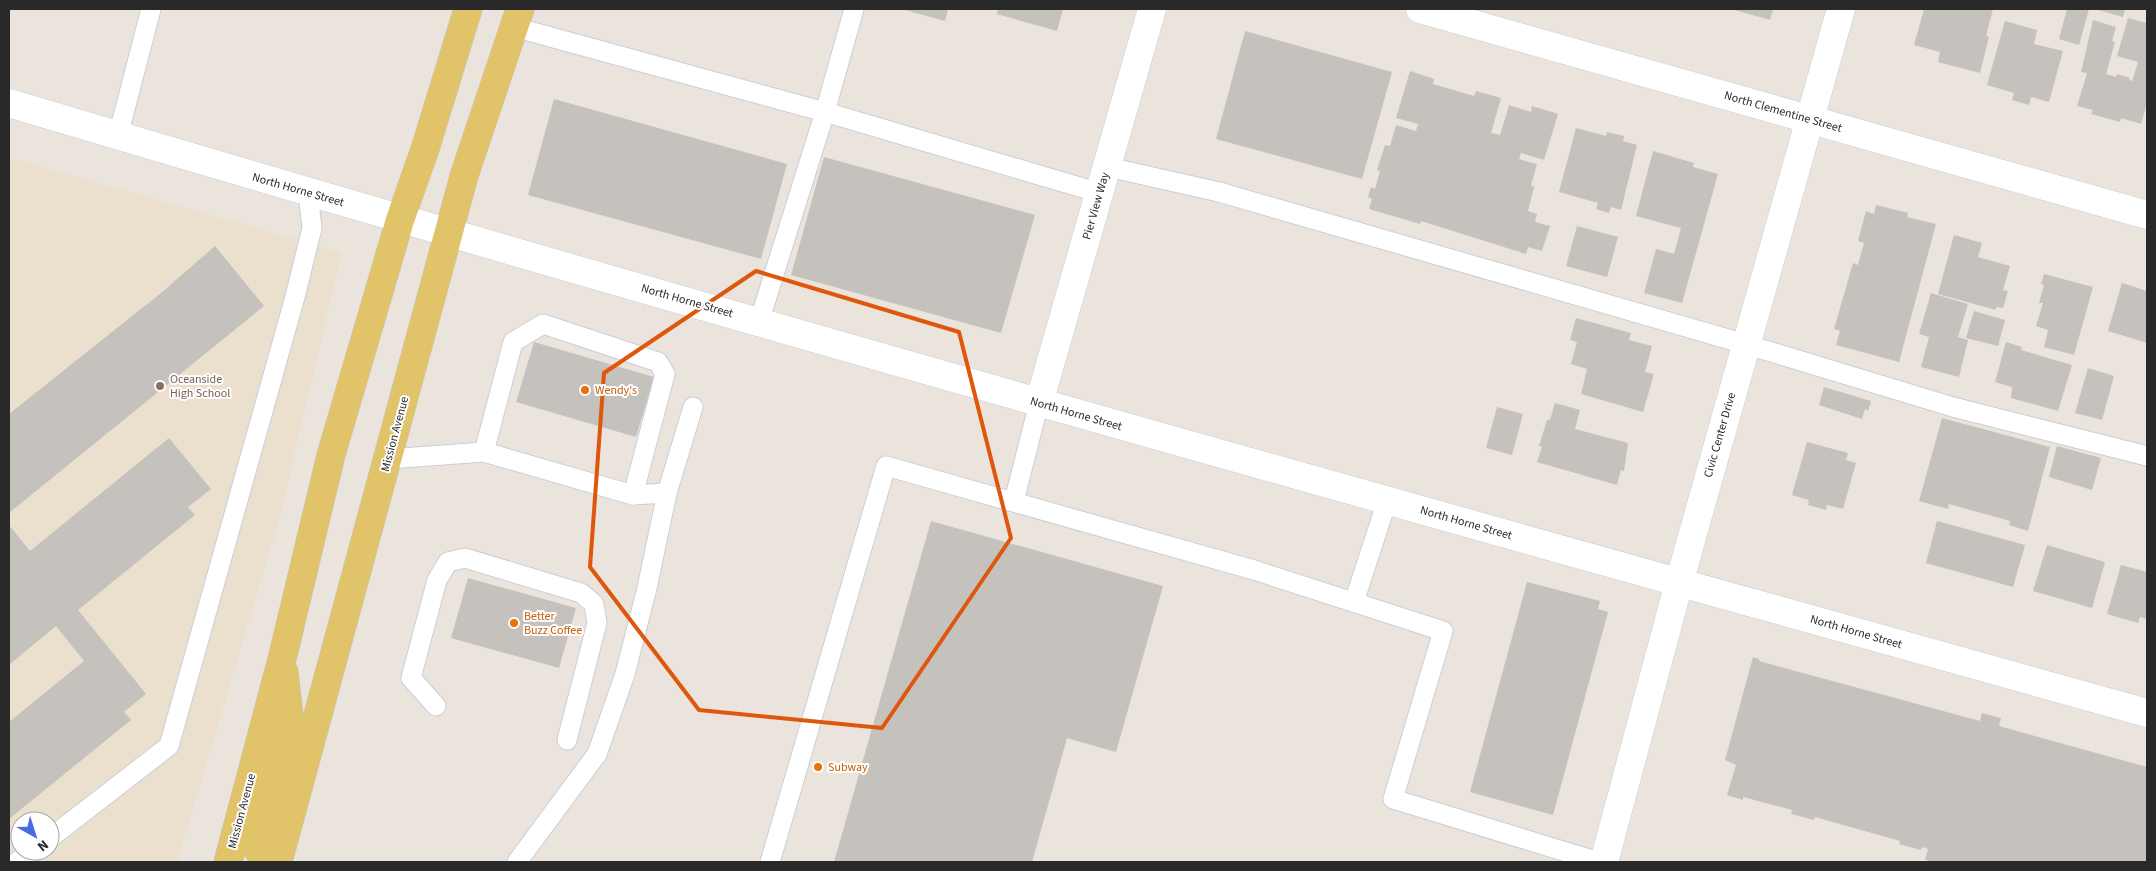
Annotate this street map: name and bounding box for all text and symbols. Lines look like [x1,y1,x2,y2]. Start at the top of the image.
street label: North Clementine Street [1722,87,1844,137]
street label: North Horne Street [250,169,346,211]
street label: Pier View Way [1078,170,1114,242]
street label: North Horne Street [639,280,735,322]
place label: Oceanside High School [170,371,230,402]
marker: Oceanside High School [154,380,166,392]
place label: Wendy's [595,382,637,399]
marker: Wendy's [579,384,591,396]
street label: Civic Center Drive [1700,390,1740,480]
street label: North Horne Street [1028,393,1124,435]
street label: Mission Avenue [377,395,413,473]
street label: North Horne Street [1418,502,1514,544]
place label: Better Buzz Coffee [524,608,582,639]
street label: North Horne Street [1808,611,1904,653]
marker: Better Buzz Coffee [508,617,520,629]
place label: Subway [828,759,868,776]
marker: Subway [812,761,824,773]
street label: Mission Avenue [224,772,260,850]
north arrow [10,811,60,861]
text: N [33,835,52,856]

